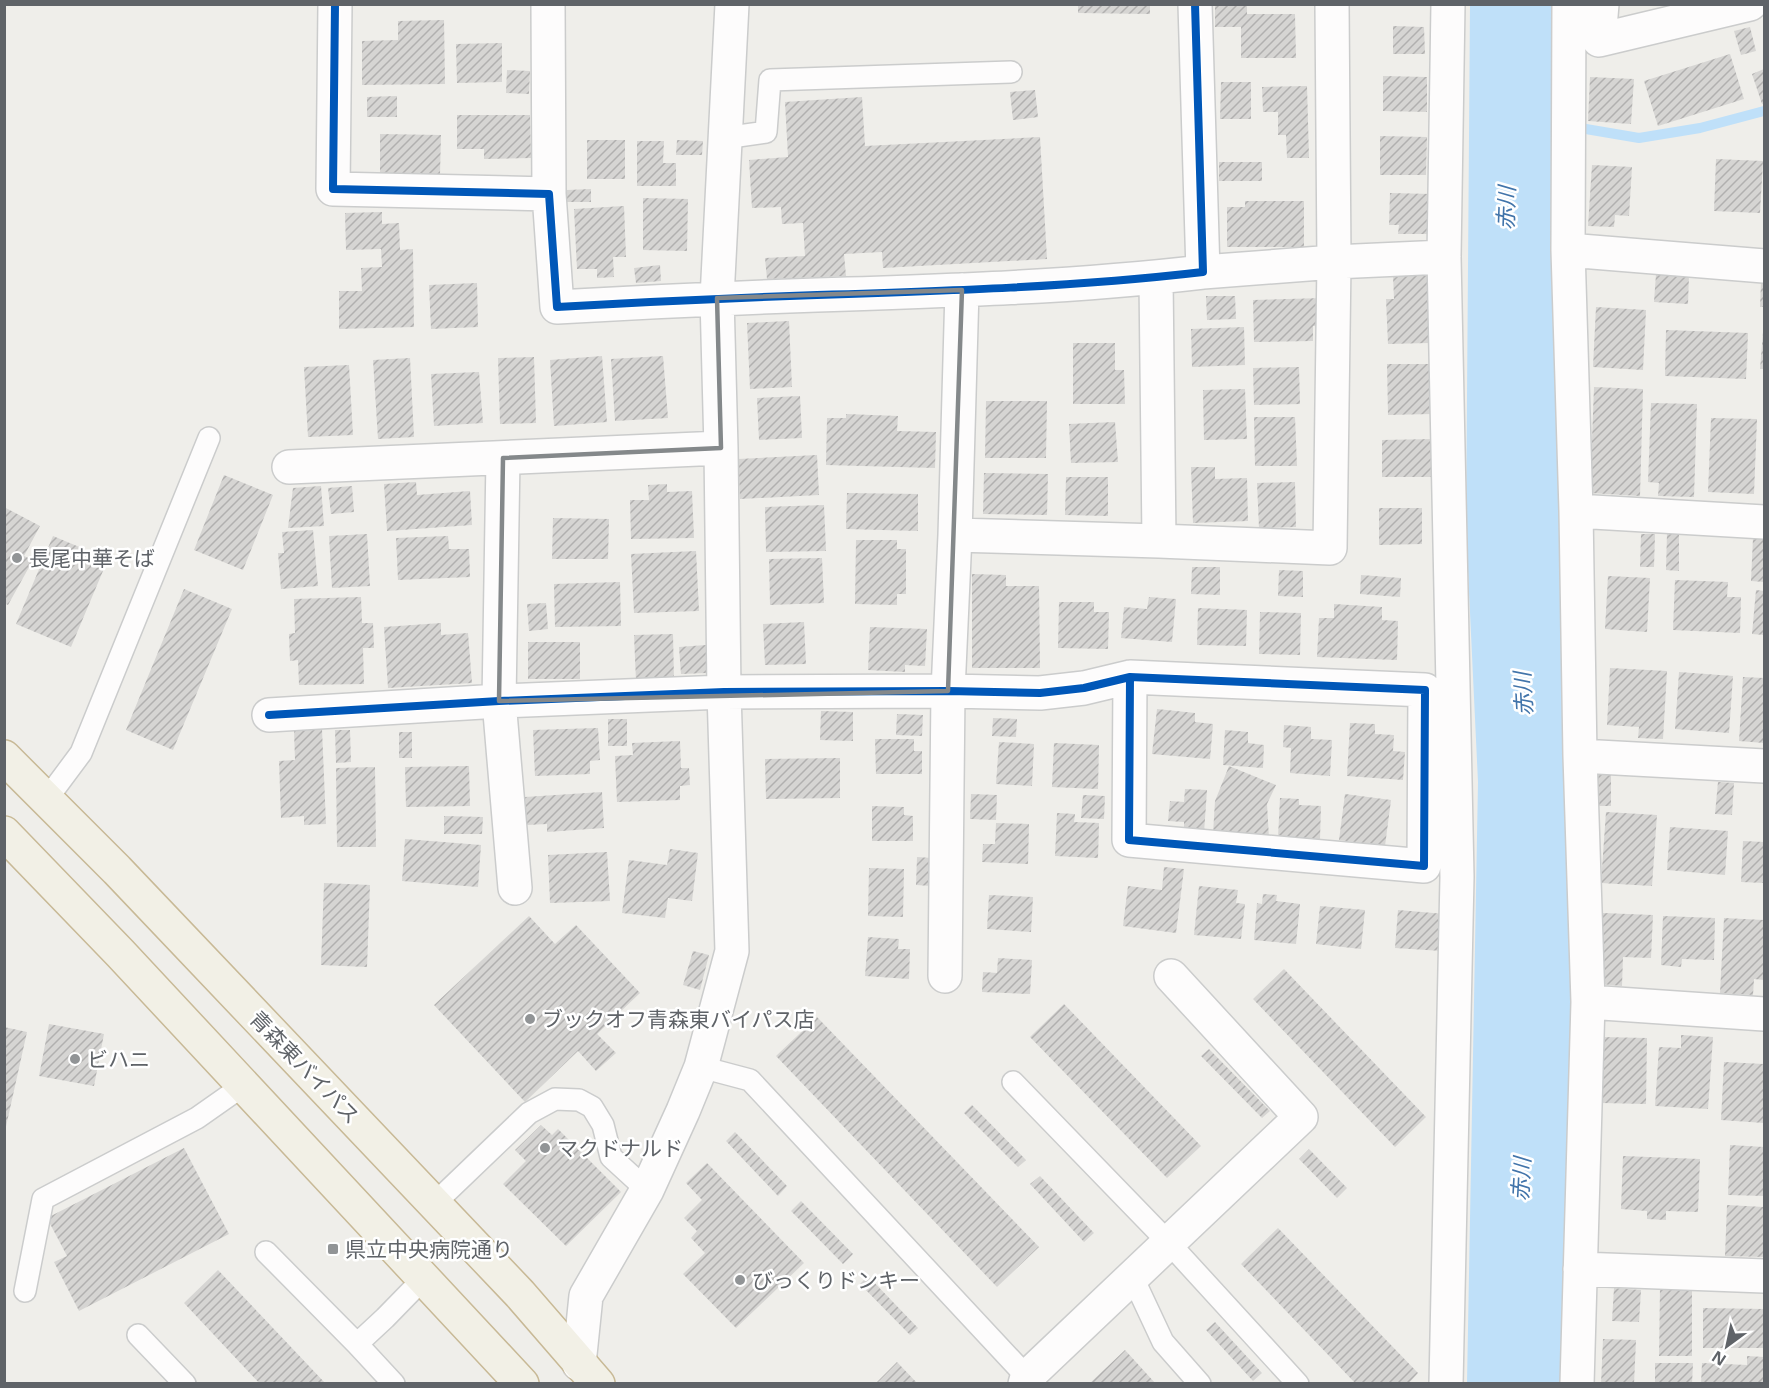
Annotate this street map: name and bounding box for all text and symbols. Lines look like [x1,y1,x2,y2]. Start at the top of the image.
water label: 赤川 [1489,183,1521,231]
place label: 長尾中華そば [29,544,155,572]
marker: 長尾中華そば [10,551,24,565]
water label: 赤川 [1506,669,1538,717]
street label: 青森東バイパス [244,1005,366,1129]
place label: ブックオフ青森東バイパス店 [542,1005,815,1033]
marker: ブックオフ青森東バイパス店 [523,1012,537,1026]
place label: ビハニ [87,1045,150,1073]
marker: ビハニ [68,1052,82,1066]
place label: マクドナルド [557,1134,683,1162]
marker: マクドナルド [538,1141,552,1155]
water label: 赤川 [1504,1154,1536,1202]
place label: 県立中央病院通り [345,1235,513,1263]
marker: 県立中央病院通り [326,1242,340,1256]
place label: びっくりドンキー [752,1266,920,1294]
marker: びっくりドンキー [733,1273,747,1287]
north arrow [1697,1316,1757,1376]
text: N [1707,1346,1730,1371]

